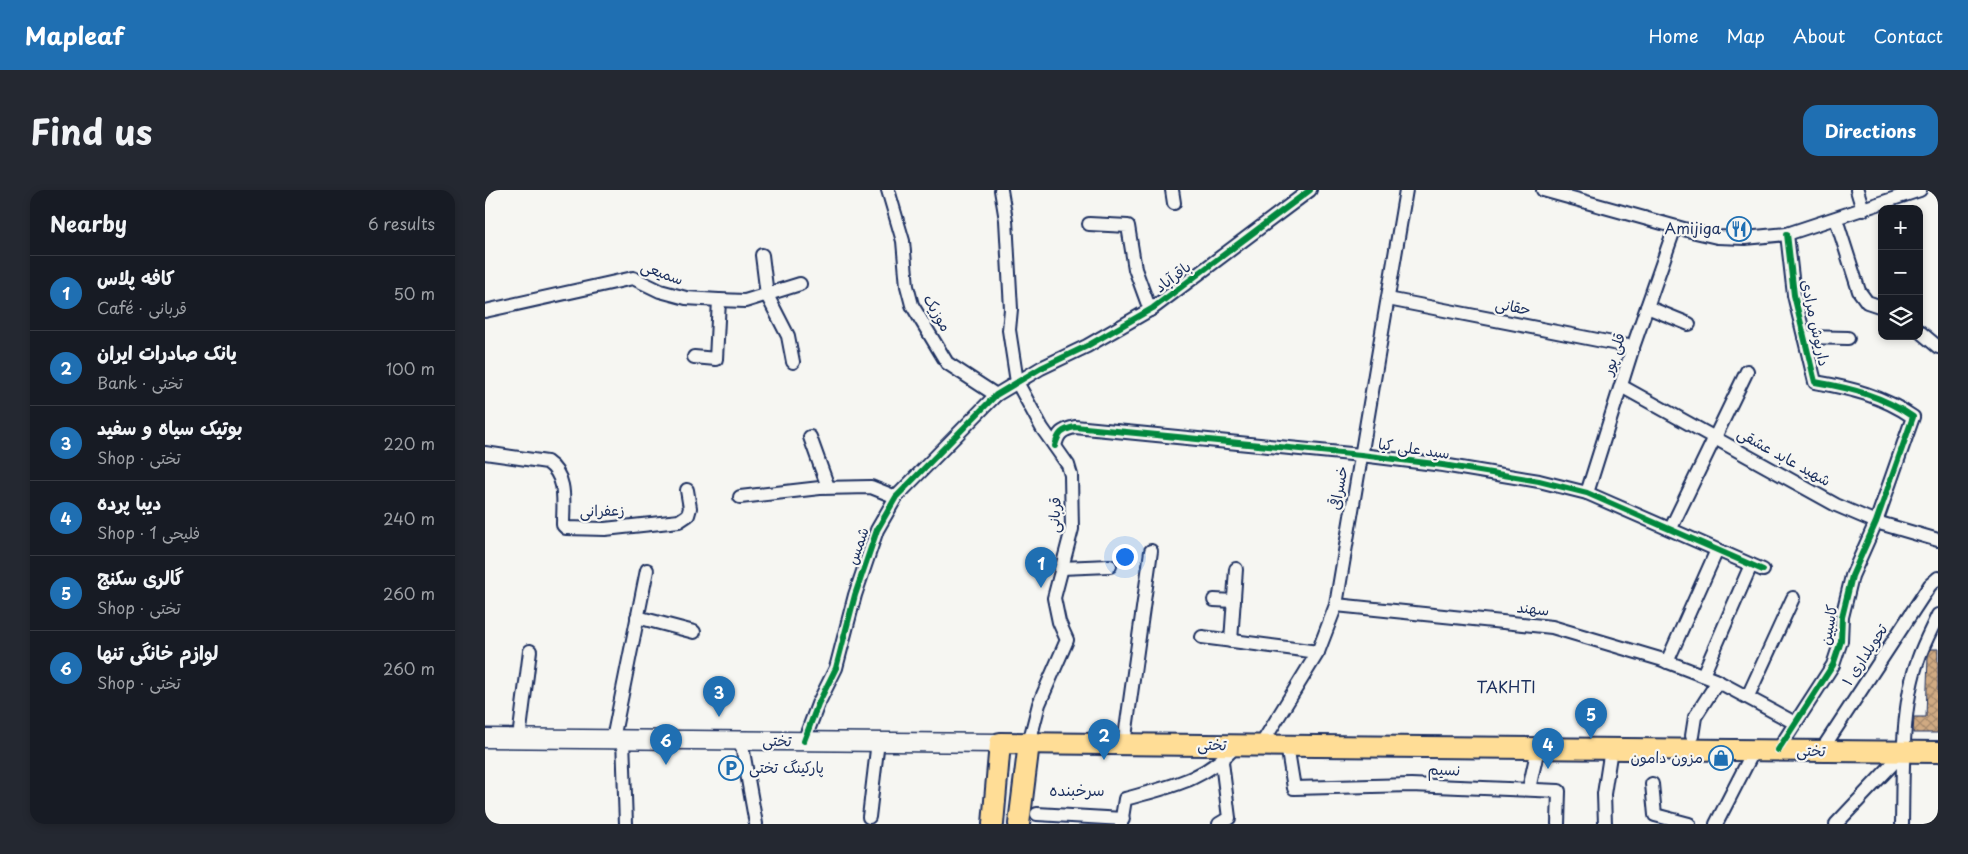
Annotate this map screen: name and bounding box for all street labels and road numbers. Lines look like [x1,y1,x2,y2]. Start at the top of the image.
street label: سمیعی [638,253,687,290]
street label: باقرآباد [1149,254,1195,297]
street label: داریوش مرادی [1796,277,1837,368]
street label: موزیک [918,289,958,335]
street label: حقانی [1494,291,1533,320]
street label: قلی پور [1595,329,1630,379]
street label: شهید عابد عشقی [1734,420,1836,491]
street label: سید علی کیا [1377,431,1452,464]
street label: خسراقی [1322,464,1353,512]
street label: قربانی [1041,496,1066,534]
street label: زعفرانی [579,497,625,522]
street label: شمس [839,524,874,567]
street label: سهند [1516,594,1551,621]
street label: کاسپین [1813,603,1842,647]
street label: تحویلداری ۱ [1835,618,1893,690]
street label: تختی [762,728,792,751]
street label: تختی [1197,732,1227,755]
street label: تختی [1796,738,1826,761]
street label: نسیم [1427,756,1461,783]

